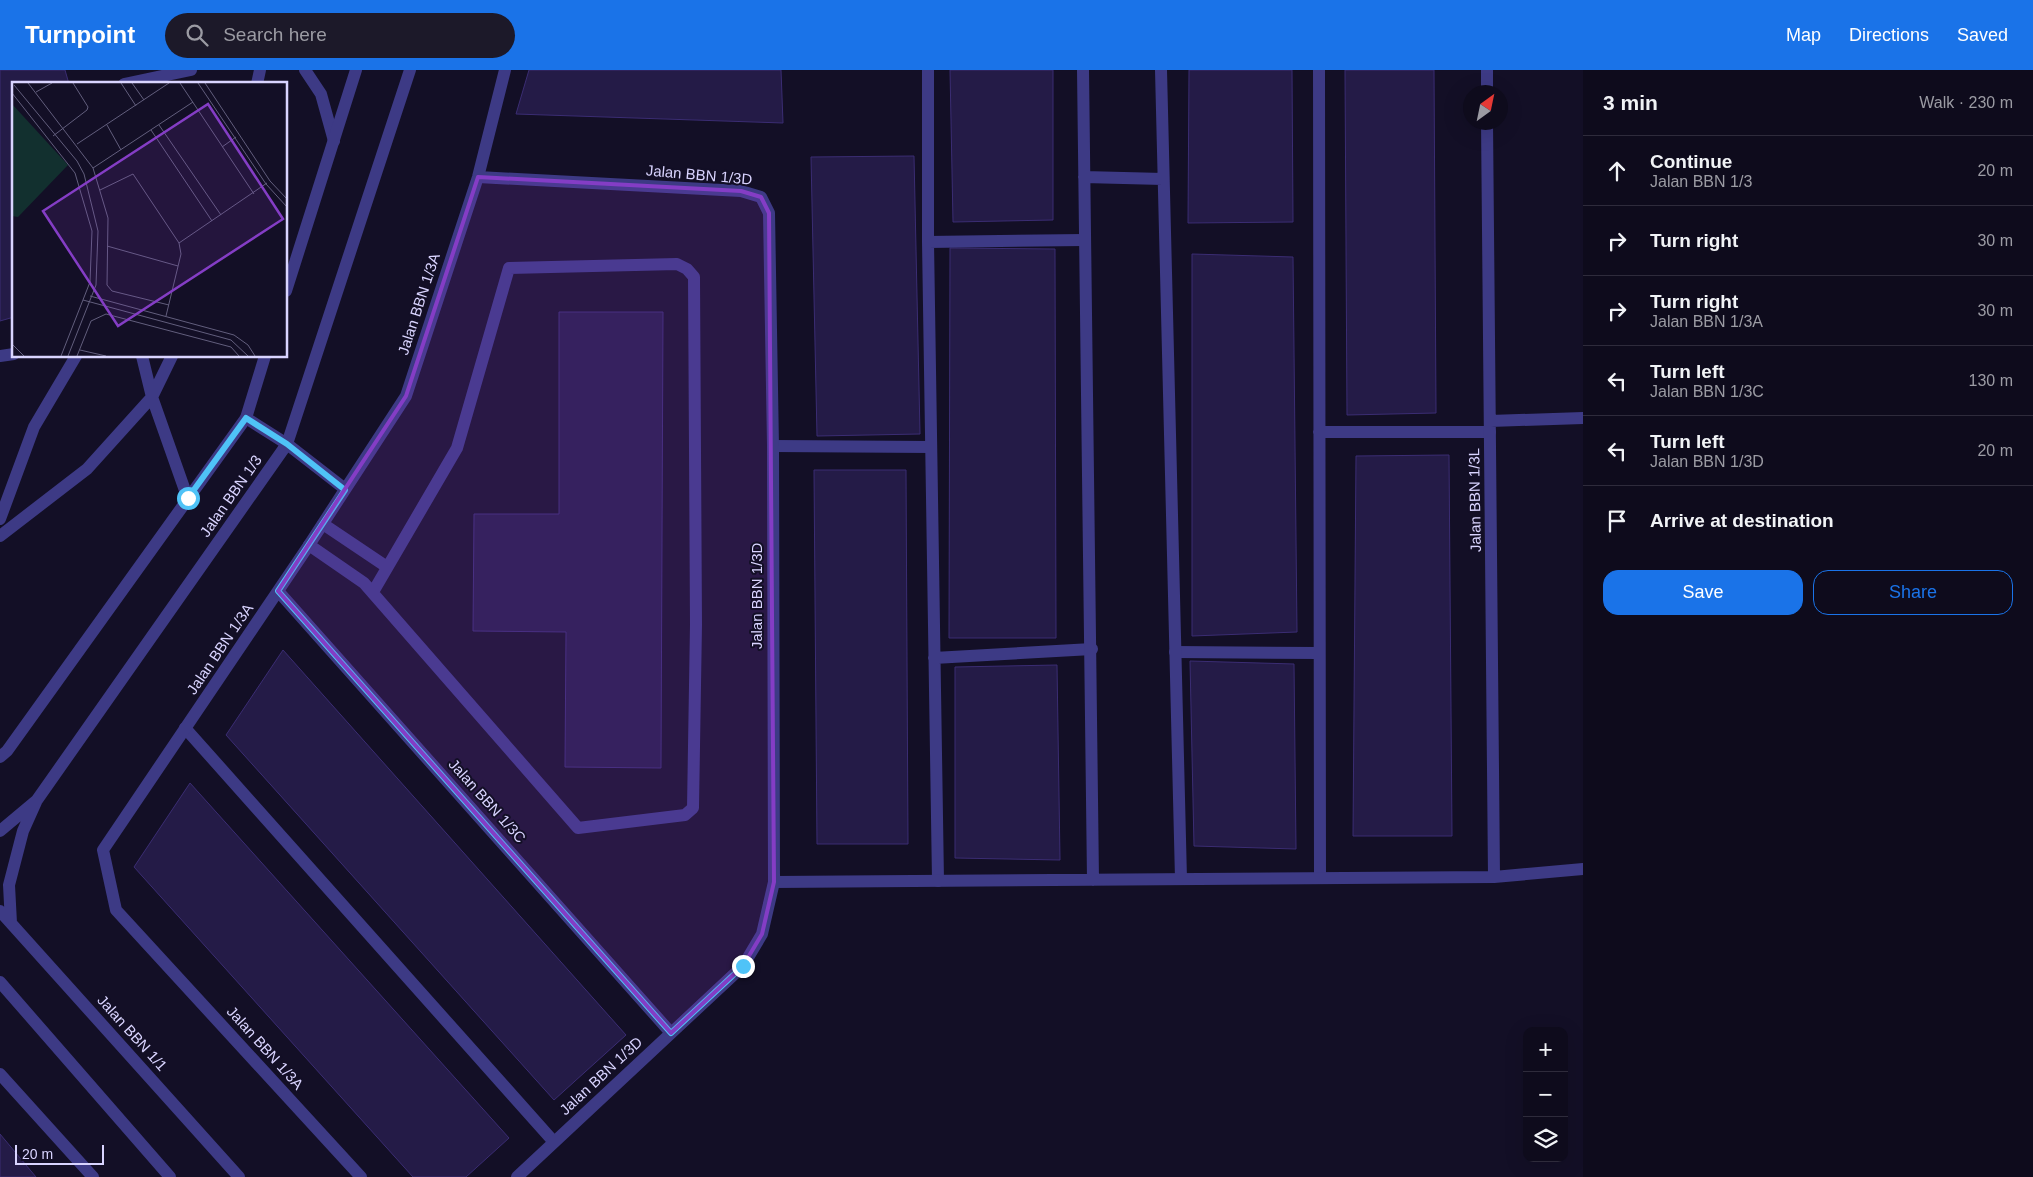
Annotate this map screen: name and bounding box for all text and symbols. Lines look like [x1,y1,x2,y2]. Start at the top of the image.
search box [165,13,515,58]
text: Turnpoint [25,21,135,48]
icon: search [183,21,211,49]
text: Search here [223,24,327,45]
text: Map [1786,25,1821,45]
text: Directions [1849,25,1929,45]
text: Saved [1957,25,2008,45]
inset map [12,82,288,358]
north arrow [1463,85,1508,130]
text: 3 min [1603,91,1658,114]
text: Walk · 230 m [1919,94,2013,111]
text: Continue [1650,151,1732,172]
icon: ahead [1603,157,1631,185]
street label: Jalan BBN 1/3D [645,161,753,188]
text: 20 m [1977,162,2013,179]
text: Jalan BBN 1/3 [1650,173,1752,190]
icon: right [1603,227,1631,255]
text: Turn right [1650,230,1738,251]
text: 30 m [1977,232,2013,249]
street label: Jalan BBN 1/3A [394,251,443,357]
text: Turn right [1650,291,1738,312]
icon: right [1603,297,1631,325]
text: 30 m [1977,302,2013,319]
text: Jalan BBN 1/3A [1650,313,1763,330]
text: Turn left [1650,361,1725,382]
icon: left [1603,367,1631,395]
text: 130 m [1969,372,2013,389]
text: Jalan BBN 1/3C [1650,383,1764,400]
text: Turn left [1650,431,1725,452]
icon: left [1603,437,1631,465]
text: 20 m [1977,442,2013,459]
street label: Jalan BBN 1/3L [1465,448,1484,552]
street label: Jalan BBN 1/3 [196,452,265,540]
text: Jalan BBN 1/3D [1650,453,1764,470]
route start [177,487,200,510]
icon: arrive [1603,507,1631,535]
text: Arrive at destination [1650,510,1834,531]
street label: Jalan BBN 1/3D [748,542,765,649]
button: Save [1603,570,1803,615]
button: Share [1813,570,2013,615]
street label: Jalan BBN 1/3A [183,600,256,697]
street label: Jalan BBN 1/3C [445,755,530,846]
route end [732,955,755,978]
street label: Jalan BBN 1/1 [94,991,171,1074]
street label: Jalan BBN 1/3A [224,1003,307,1093]
map controls [1523,1027,1568,1162]
button: + [1523,1027,1568,1072]
street label: Jalan BBN 1/3D [556,1033,646,1118]
button: − [1523,1072,1568,1117]
button: layers [1523,1117,1568,1162]
scale bar [15,1142,104,1165]
text: 20 m [22,1146,53,1162]

